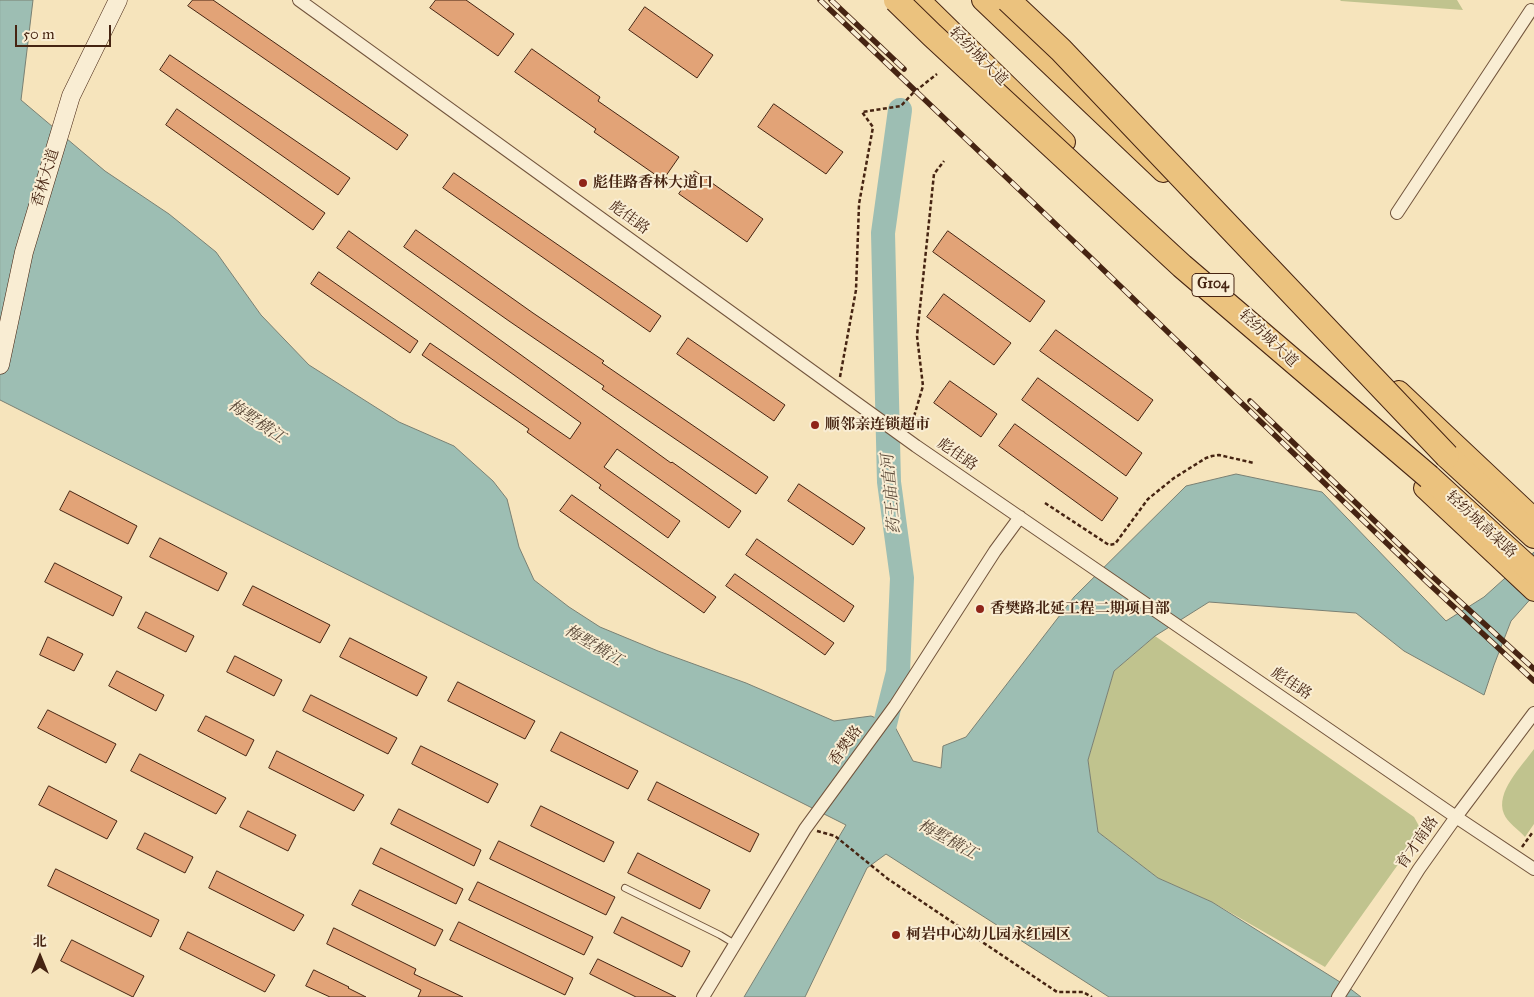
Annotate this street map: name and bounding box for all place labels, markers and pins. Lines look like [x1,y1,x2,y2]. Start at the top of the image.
place label: 彪佳路香林大道口 [593,174,713,192]
marker: 彪佳路香林大道口 [577,177,589,189]
place label: 顺邻亲连锁超市 [825,416,930,434]
marker: 顺邻亲连锁超市 [809,419,821,431]
place label: 香樊路北延工程二期项目部 [990,600,1170,618]
marker: 香樊路北延工程二期项目部 [974,603,986,615]
place label: 柯岩中心幼儿园永红园区 [906,926,1071,944]
marker: 柯岩中心幼儿园永红园区 [890,929,902,941]

